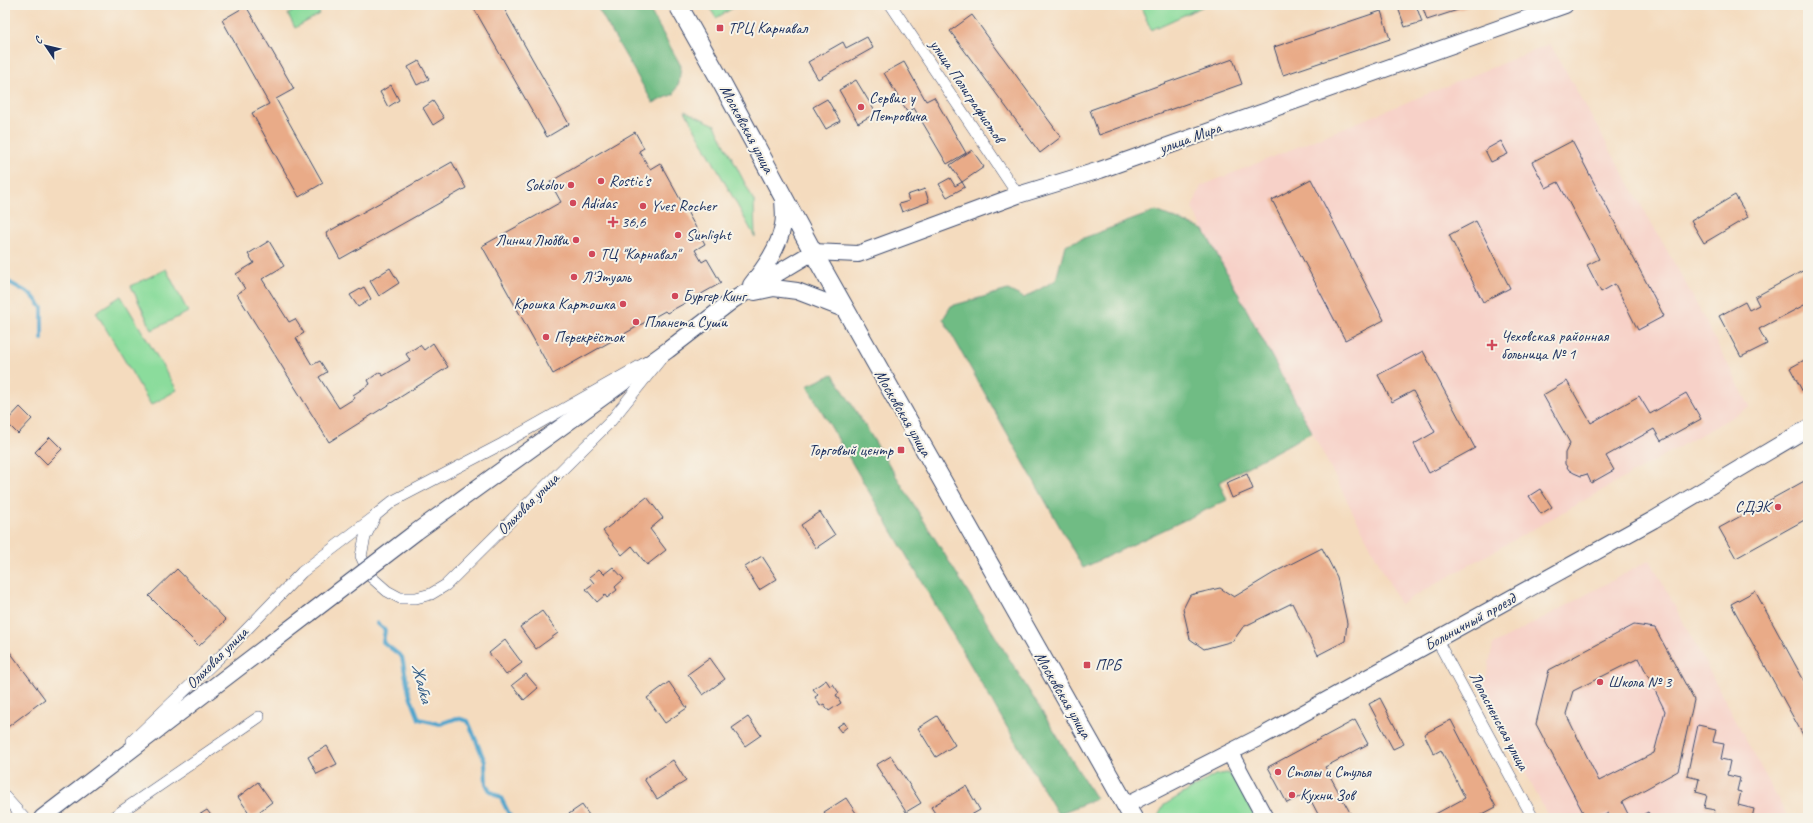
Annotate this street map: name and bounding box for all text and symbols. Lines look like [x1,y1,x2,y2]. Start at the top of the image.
place label: ТРЦ Карнавал [728,18,809,38]
marker: ТРЦ Карнавал [715,23,725,33]
north arrow [26,26,66,66]
text: С [31,33,46,46]
street label: улица Полиграфистов [925,35,1011,149]
street label: Московская улица [715,82,779,177]
place label: Сервис у Петровича [869,88,928,126]
marker: Сервис у Петровича [856,102,866,112]
street label: улица Мира [1155,117,1225,159]
place label: Rostic's [609,171,652,191]
place label: Sokolov [525,175,565,195]
marker: Rostic's [596,176,606,186]
marker: Sokolov [566,180,576,190]
place label: Adidas [581,193,618,213]
place label: Yves Rocher [651,196,718,216]
marker: Adidas [568,198,578,208]
marker: Yves Rocher [638,201,648,211]
place label: 36,6 [621,212,647,232]
marker: 36,6 [608,217,618,227]
place label: Sunlight [686,225,732,245]
place label: Линии Любви [495,230,569,250]
marker: Sunlight [673,230,683,240]
marker: Линии Любви [571,235,581,245]
place label: ТЦ "Карнавал" [600,244,683,264]
marker: ТЦ "Карнавал" [587,249,597,259]
place label: Л'Этуаль [582,267,632,287]
marker: Л'Этуаль [569,272,579,282]
place label: Бургер Кинг [683,286,748,306]
marker: Бургер Кинг [670,291,680,301]
place label: Крошка Картошка [513,294,617,314]
marker: Крошка Картошка [618,299,628,309]
place label: Планета Суши [644,312,728,332]
marker: Планета Суши [631,317,641,327]
place label: Чеховская районная больница № 1 [1501,326,1610,364]
place label: Перекрёсток [554,327,625,347]
marker: Перекрёсток [541,332,551,342]
marker: Чеховская районная больница № 1 [1486,339,1498,351]
street label: Московская улица [870,366,936,461]
place label: Торговый центр [808,440,894,460]
marker: Торговый центр [896,445,906,455]
street label: Ольховая улица [493,468,564,539]
place label: СДЭК [1735,497,1773,517]
marker: СДЭК [1773,502,1783,512]
street label: Больничный проезд [1421,588,1520,655]
street label: Ольховая улица [182,622,253,693]
street label: Московская улица [1030,648,1096,743]
place label: ПРБ [1095,655,1123,675]
marker: ПРБ [1082,660,1092,670]
water label: Жабка [407,661,438,707]
street label: Лопасненская улица [1465,668,1534,775]
place label: Школа № 3 [1608,672,1673,692]
marker: Школа № 3 [1595,677,1605,687]
place label: Столы и Стулья [1286,762,1372,782]
marker: Столы и Стулья [1273,767,1283,777]
place label: Кухни Зов [1300,785,1357,805]
marker: Кухни Зов [1287,790,1297,800]

